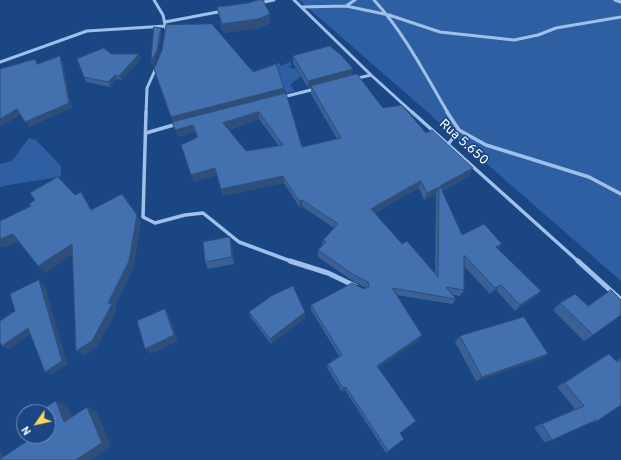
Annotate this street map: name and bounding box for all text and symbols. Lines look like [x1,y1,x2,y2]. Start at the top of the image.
street label: Rua 5.650 [435,117,491,169]
north arrow [16,404,56,444]
text: N [19,423,35,437]

